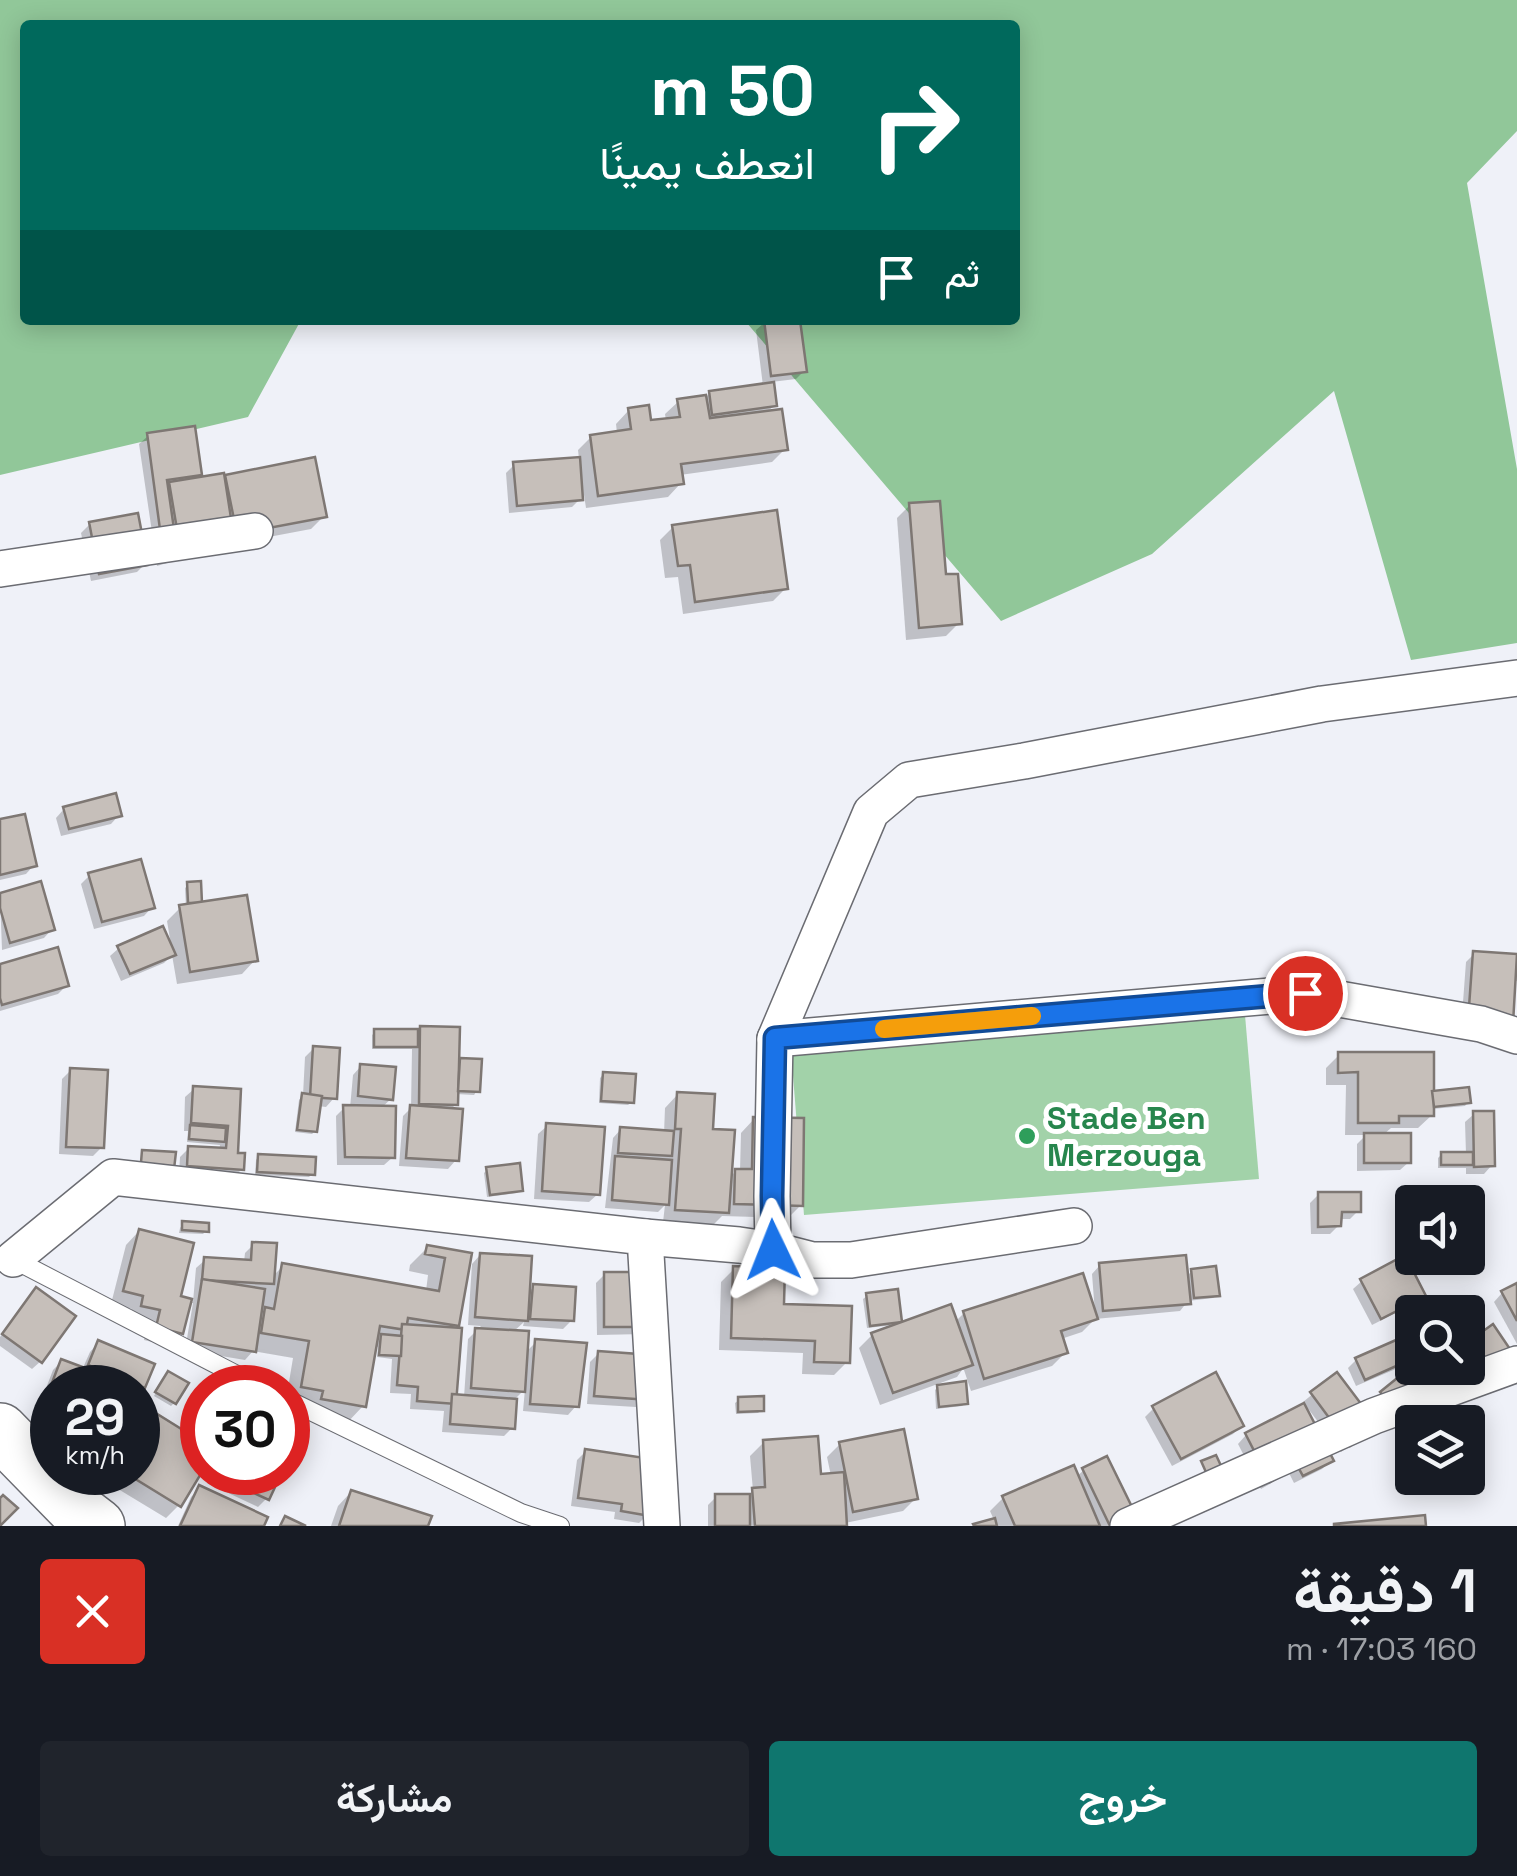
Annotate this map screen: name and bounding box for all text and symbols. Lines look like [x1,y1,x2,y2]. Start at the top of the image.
text: 50 m [650,46,815,135]
icon: right [850,60,980,190]
text: انعطف يمينًا [599,135,815,192]
icon: arrive [869,250,924,305]
text: ثم [944,250,980,298]
pin [1263,951,1348,1036]
icon: arrive [1278,966,1333,1021]
place label: Stade Ben Merzouga [1047,1098,1206,1175]
marker: Stade Ben Merzouga [1016,1125,1038,1147]
map controls [1395,1185,1485,1495]
button: sound [1395,1185,1485,1275]
position arrow [721,1198,825,1302]
button: search [1395,1295,1485,1385]
speed limit sign: 30 [180,1365,310,1495]
text: 29 [65,1386,125,1450]
button: layers [1395,1405,1485,1495]
text: km/h [65,1439,125,1471]
text: 1 دقيقة [1293,1553,1477,1630]
button: close [40,1559,145,1664]
text: 160 m · 17:03 [1286,1629,1477,1669]
button: مشاركة [40,1741,749,1856]
button: خروج [769,1741,1477,1856]

